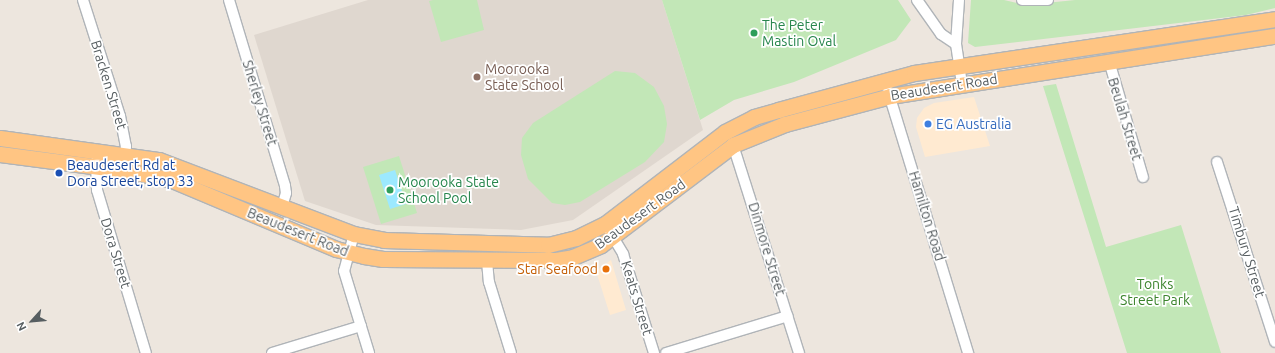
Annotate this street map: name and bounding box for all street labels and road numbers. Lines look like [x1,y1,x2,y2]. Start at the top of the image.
street label: Bracken Street [87,38,131,132]
street label: Sherley Street [239,58,281,148]
street label: Beaudesert Road [889,70,999,104]
street label: Beulah Street [1104,76,1146,162]
street label: Hamilton Road [905,169,949,263]
street label: Beaudesert Road [591,176,689,252]
street label: Dinmore Street [745,200,789,298]
street label: Beaudesert Road [245,204,351,260]
street label: Timbury Street [1225,204,1269,300]
street label: Dora Street [97,216,135,290]
street label: Keats Street [618,259,656,337]

